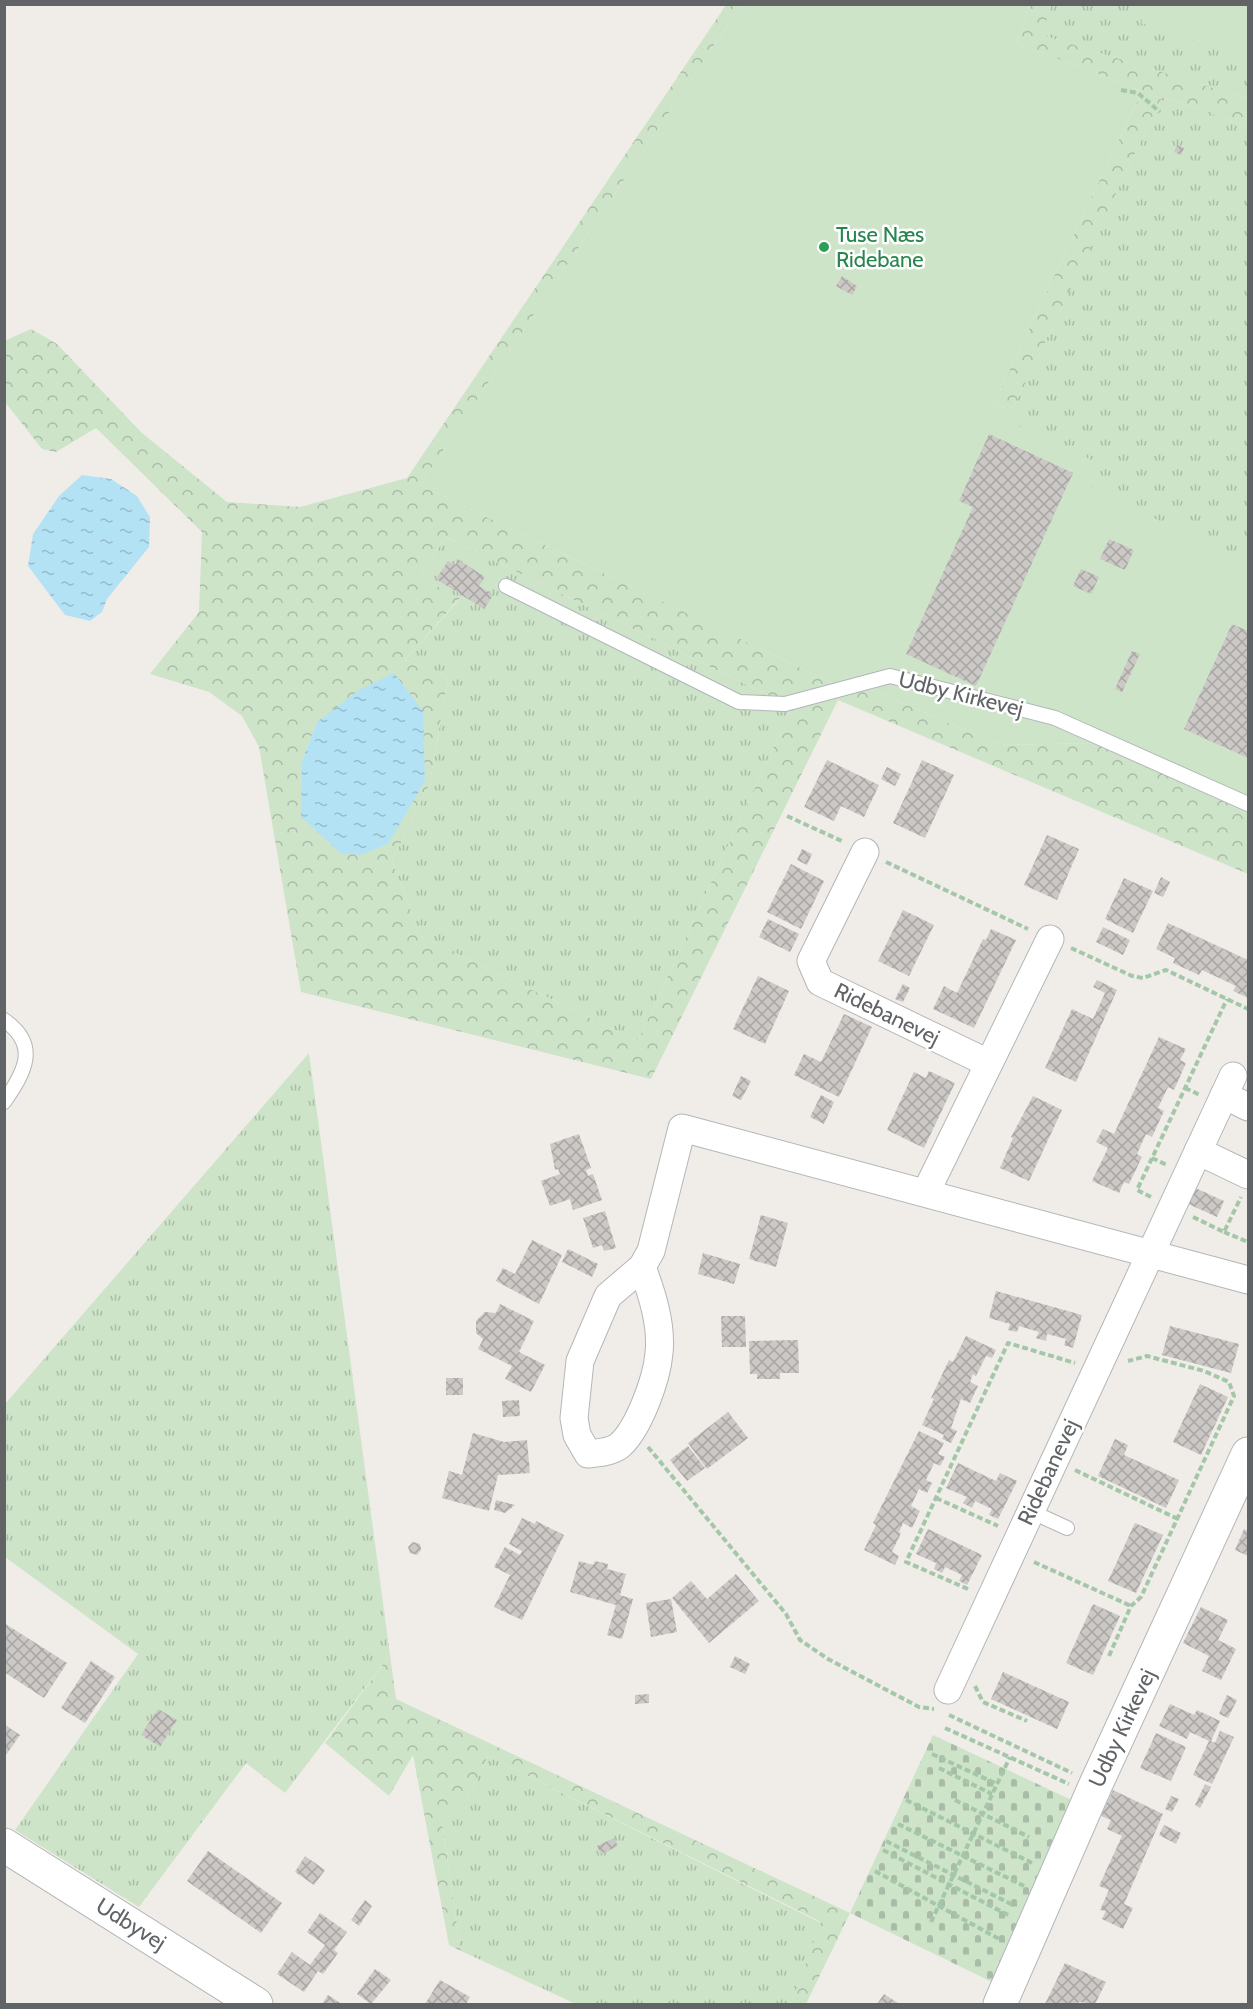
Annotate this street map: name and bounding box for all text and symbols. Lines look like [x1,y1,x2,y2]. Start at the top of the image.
place label: Tuse Næs Ridebane [836,221,924,273]
marker: Tuse Næs Ridebane [817,240,831,254]
street label: Udby Kirkevej [896,665,1026,723]
street label: Ridebanevej [830,977,944,1051]
street label: Ridebanevej [1012,1415,1084,1529]
street label: Udby Kirkevej [1083,1664,1161,1792]
street label: Udbyvej [91,1892,171,1956]

